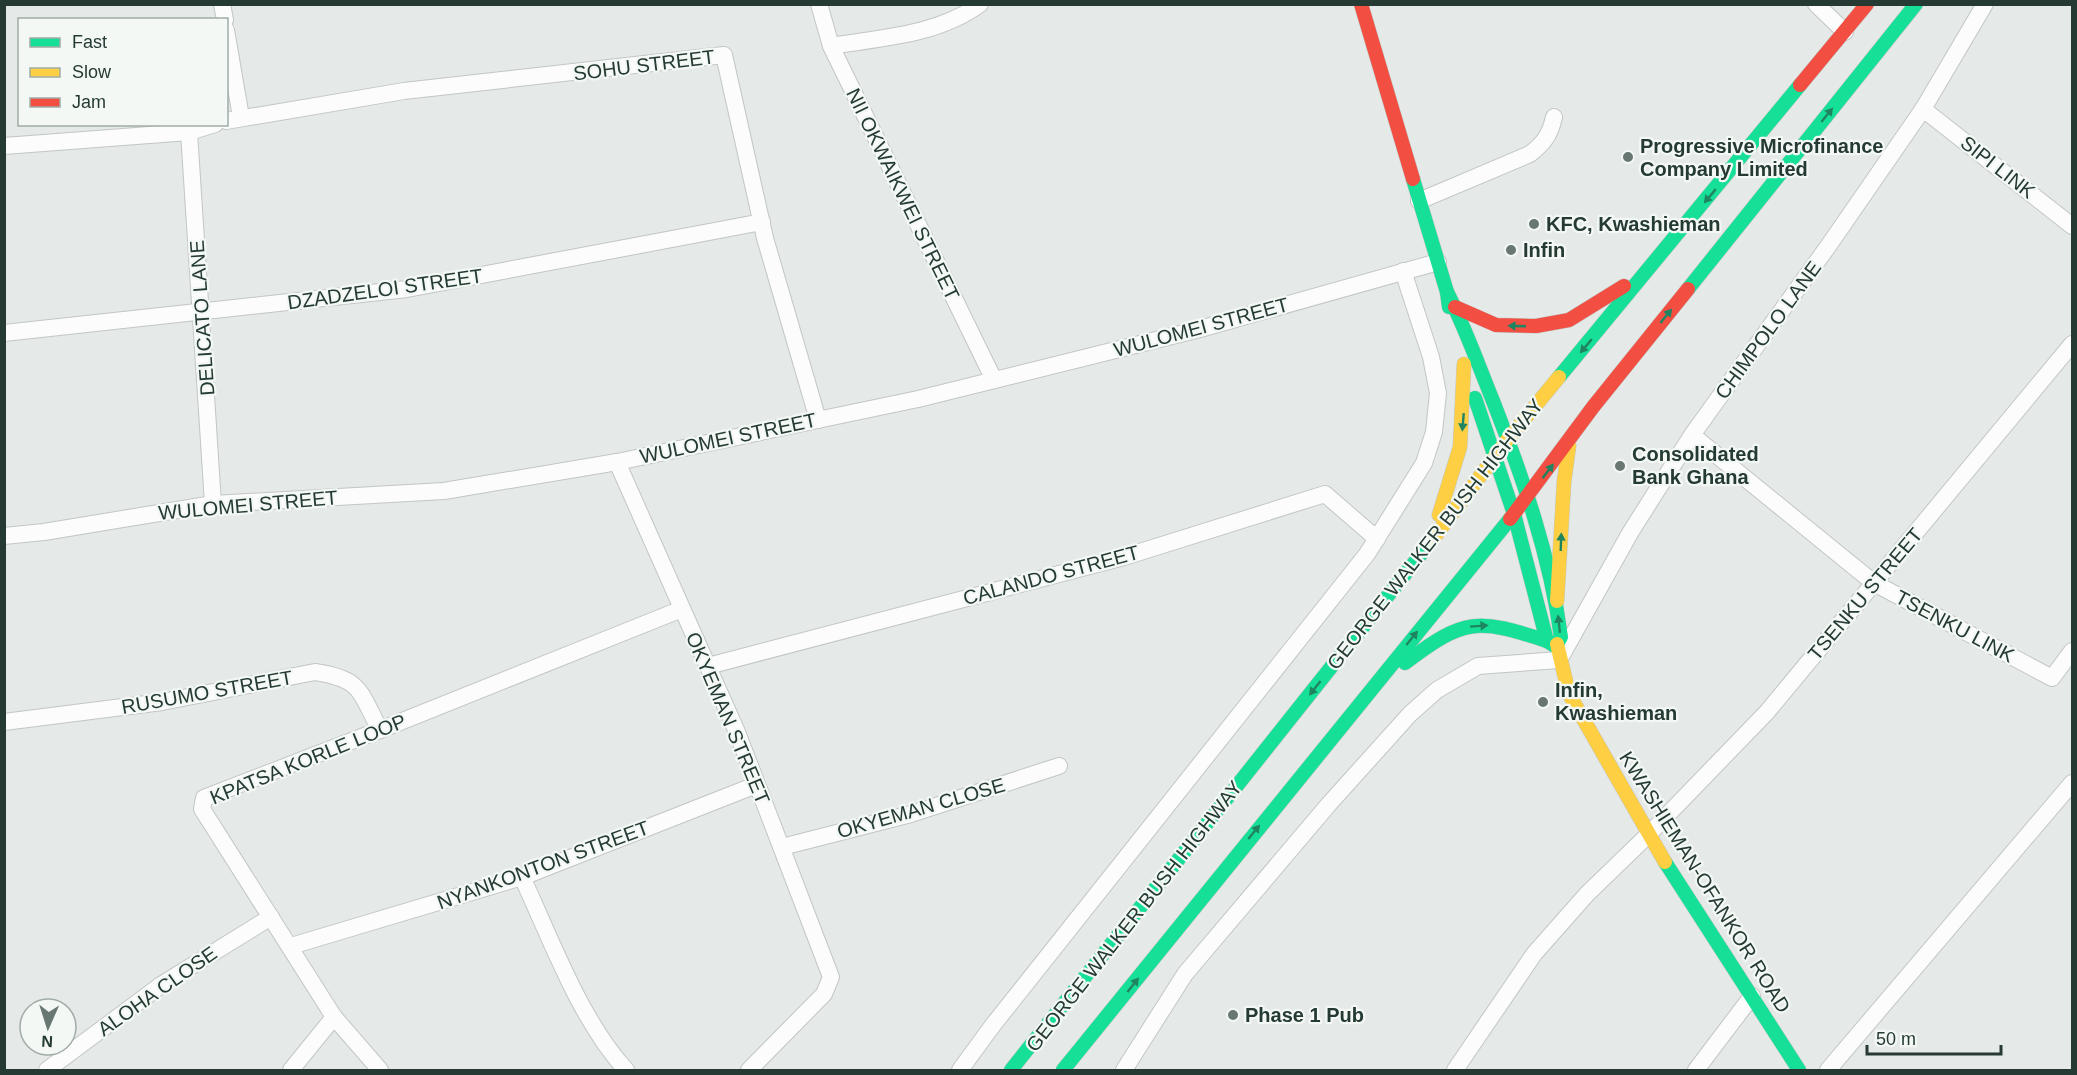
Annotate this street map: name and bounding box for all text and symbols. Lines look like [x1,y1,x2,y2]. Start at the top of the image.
legend [18,18,228,126]
text: Fast [72,32,107,52]
street label: SOHU STREET [572,45,716,85]
text: Slow [72,62,112,82]
street label: NII OKWAIKWEI STREET [842,85,964,303]
text: Jam [72,92,106,112]
one-way arrow [1821,107,1834,123]
street label: SIPI LINK [1957,131,2040,203]
place label: Progressive Microfinance Company Limited [1640,135,1883,180]
marker: Progressive Microfinance Company Limited [1621,150,1635,164]
one-way arrow [1704,188,1717,204]
place label: KFC, Kwashieman [1546,213,1720,235]
marker: KFC, Kwashieman [1527,217,1541,231]
street label: DELICATO LANE [186,239,218,397]
place label: Infin [1523,239,1565,261]
marker: Infin [1504,243,1518,257]
street label: CHIMPOLO LANE [1711,257,1825,403]
street label: DZADZELOI STREET [286,264,484,314]
street label: WULOMEI STREET [1111,293,1291,361]
one-way arrow [1659,308,1672,324]
one-way arrow [1507,321,1526,330]
one-way arrow [1579,338,1592,354]
street label: GEORGE WALKER BUSH HIGHWAY [1323,394,1547,674]
street label: WULOMEI STREET [638,409,818,467]
one-way arrow [1458,413,1468,432]
place label: Consolidated Bank Ghana [1632,443,1759,488]
marker: Consolidated Bank Ghana [1613,459,1627,473]
one-way arrow [1542,463,1554,479]
street label: WULOMEI STREET [157,486,339,524]
street label: TSENKU STREET [1803,524,1927,664]
one-way arrow [1557,533,1566,552]
street label: CALANDO STREET [961,541,1141,609]
street label: TSENKU LINK [1892,586,2019,667]
one-way arrow [1554,614,1564,633]
one-way arrow [1470,622,1489,631]
street label: OKYEMAN STREET [682,629,774,807]
one-way arrow [1405,631,1417,646]
street label: RUSUMO STREET [120,666,294,718]
place label: Infin, Kwashieman [1555,679,1677,724]
one-way arrow [1308,680,1321,696]
marker: Infin, Kwashieman [1536,695,1550,709]
street label: KPATSA KORLE LOOP [207,710,409,808]
street label: KWASHIEMAN-OFANKOR ROAD [1615,747,1795,1017]
street label: OKYEMAN CLOSE [835,774,1007,842]
street label: GEORGE WALKER BUSH HIGHWAY [1022,776,1246,1056]
street label: NYANKONTON STREET [434,816,652,914]
one-way arrow [1247,825,1259,840]
street label: ALOHA CLOSE [93,942,221,1040]
one-way arrow [1126,978,1138,993]
north arrow [18,997,78,1057]
place label: Phase 1 Pub [1245,1004,1364,1026]
marker: Phase 1 Pub [1226,1008,1240,1022]
scale bar [1867,1018,2000,1056]
text: 50 m [1876,1029,1916,1049]
text: N [41,1033,53,1050]

